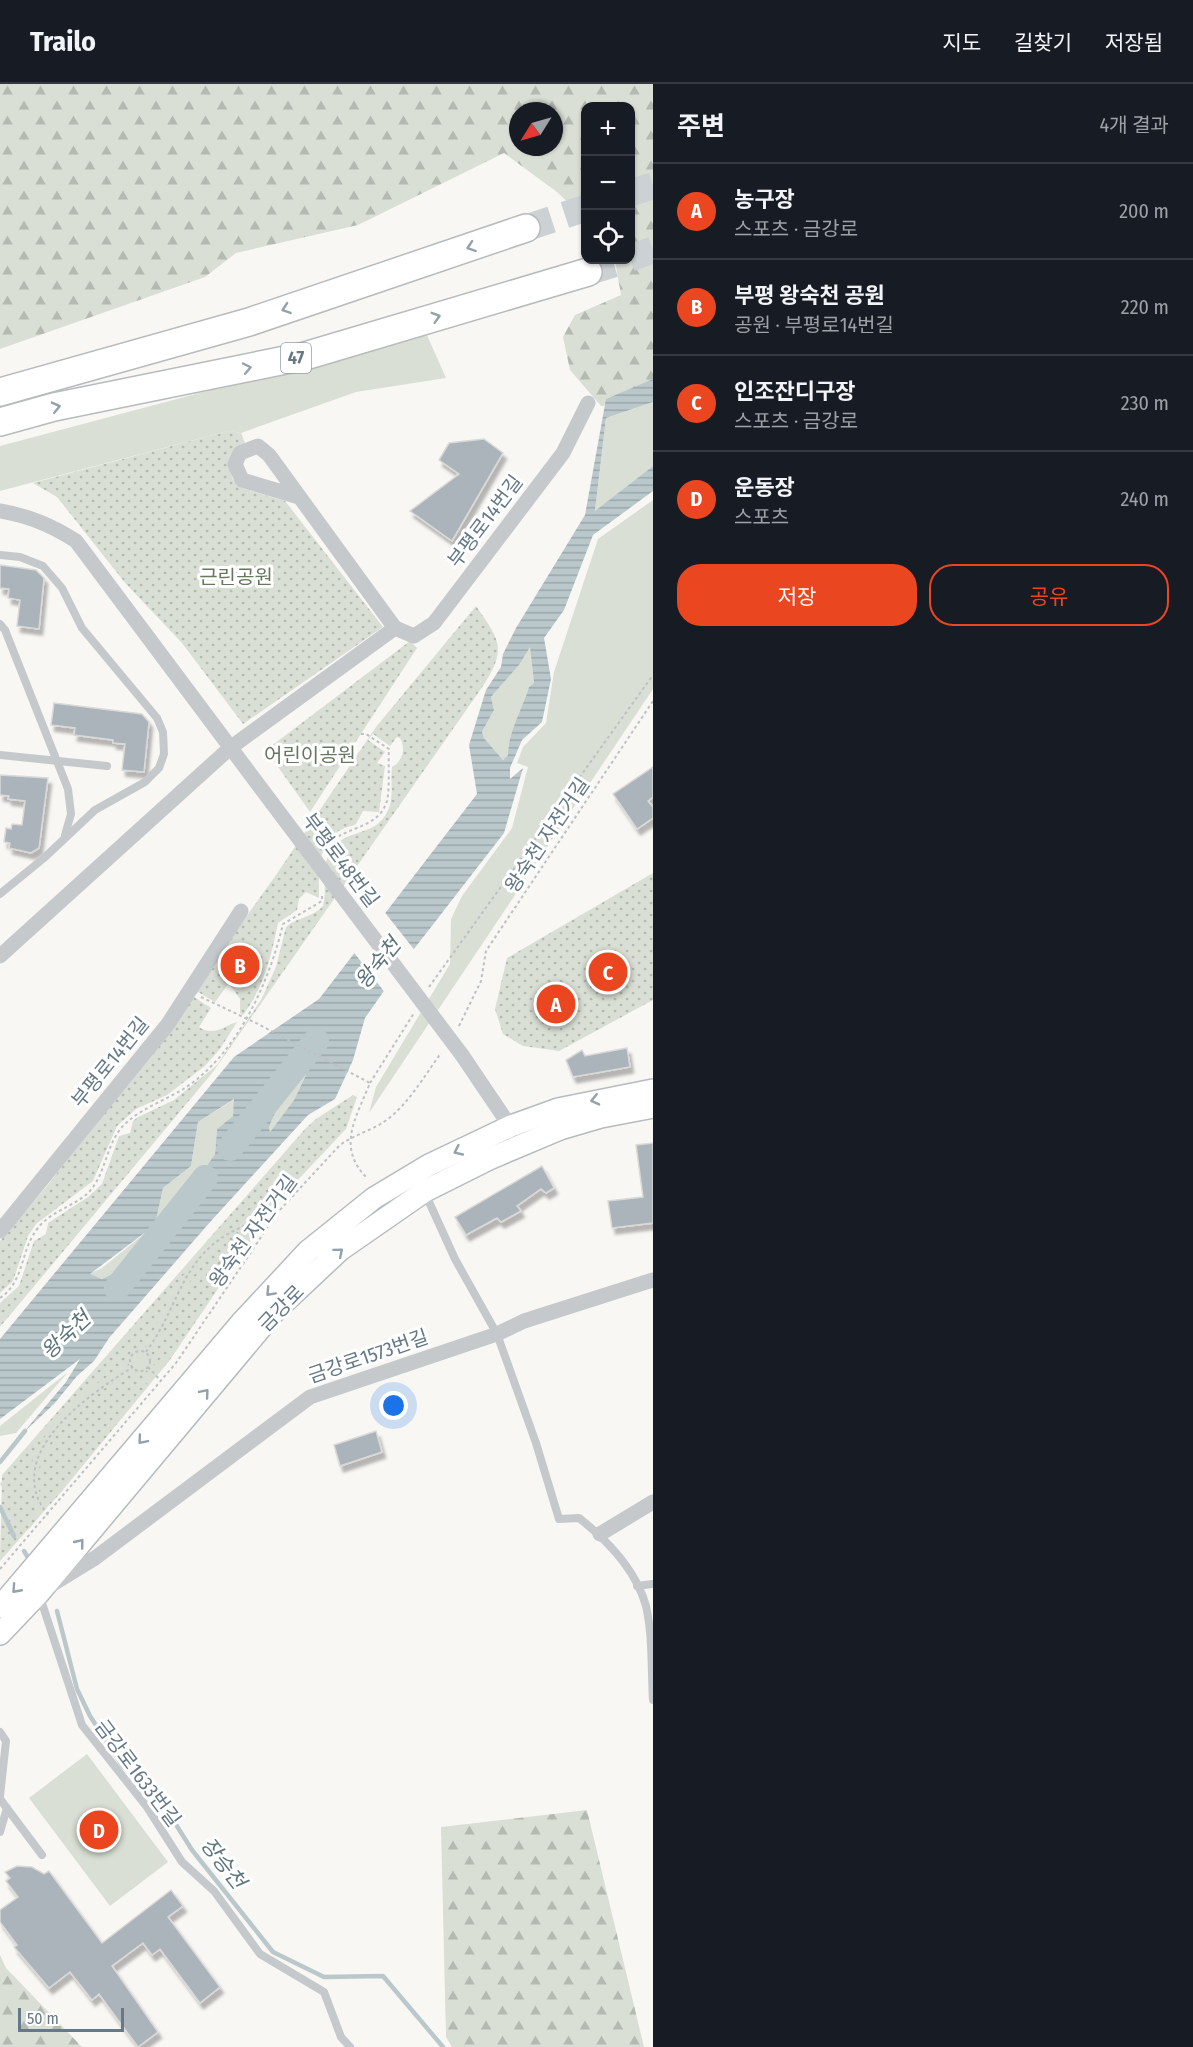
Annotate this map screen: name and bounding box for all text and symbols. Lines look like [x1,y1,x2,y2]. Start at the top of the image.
text: Trailo [30,25,96,58]
text: 지도 [942,30,981,56]
text: 길찾기 [1014,30,1072,56]
text: 저장됨 [1105,30,1163,56]
north arrow [509,102,563,156]
map controls [581,102,635,264]
button: + [581,102,635,156]
text: 주변 [677,111,725,142]
text: 4개 결과 [1099,113,1169,137]
button: − [581,156,635,210]
text: 농구장 [734,186,795,213]
text: A [691,199,702,223]
text: 200 m [1119,199,1169,223]
button: locate [581,210,635,264]
text: 스포츠 · 금강로 [734,217,858,241]
one-way arrow [466,240,477,252]
text: 부평 왕숙천 공원 [734,282,885,309]
text: B [691,295,702,319]
text: 220 m [1121,295,1169,319]
one-way arrow [281,302,292,315]
one-way arrow [430,312,441,324]
text: 공원 · 부평로14번길 [734,313,894,337]
road number: 47 [281,343,311,373]
one-way arrow [242,362,252,375]
text: 인조잔디구장 [734,378,855,405]
text: C [691,391,702,415]
text: 230 m [1121,391,1169,415]
one-way arrow [51,401,61,414]
text: 스포츠 · 금강로 [734,409,858,433]
street label: 부평로14번길 [442,470,528,572]
text: 운동장 [734,474,795,501]
text: D [691,487,702,511]
text: 240 m [1120,487,1169,511]
text: 스포츠 [734,505,789,529]
button: 저장 [677,564,917,626]
button: 공유 [929,564,1169,626]
park label: 근린공원 [199,565,273,589]
park label: 어린이공원 [264,743,356,767]
street label: 왕숙천 자전거길 [500,773,594,897]
street label: 부평로48번길 [298,808,384,912]
water label: 왕숙천 [350,930,408,994]
pin: B [220,942,260,988]
pin: C [588,950,628,994]
pin: A [536,982,576,1026]
street label: 부평로14번길 [66,1012,154,1112]
one-way arrow [591,1093,601,1106]
one-way arrow [453,1144,464,1156]
street label: 왕숙천 자전거길 [204,1170,302,1292]
one-way arrow [332,1248,343,1259]
street label: 금강로 [253,1280,309,1336]
one-way arrow [266,1285,277,1296]
water label: 왕숙천 [36,1304,98,1364]
street label: 금강로1573번길 [305,1324,431,1388]
one-way arrow [198,1389,209,1400]
your location [379,1391,408,1420]
one-way arrow [139,1433,150,1444]
one-way arrow [72,1539,83,1550]
one-way arrow [13,1581,24,1592]
street label: 금강로1633번길 [90,1715,186,1831]
pin: D [80,1808,118,1852]
water label: 장승천 [195,1832,253,1896]
scale bar [18,2005,124,2032]
text: 50 m [27,2009,59,2028]

